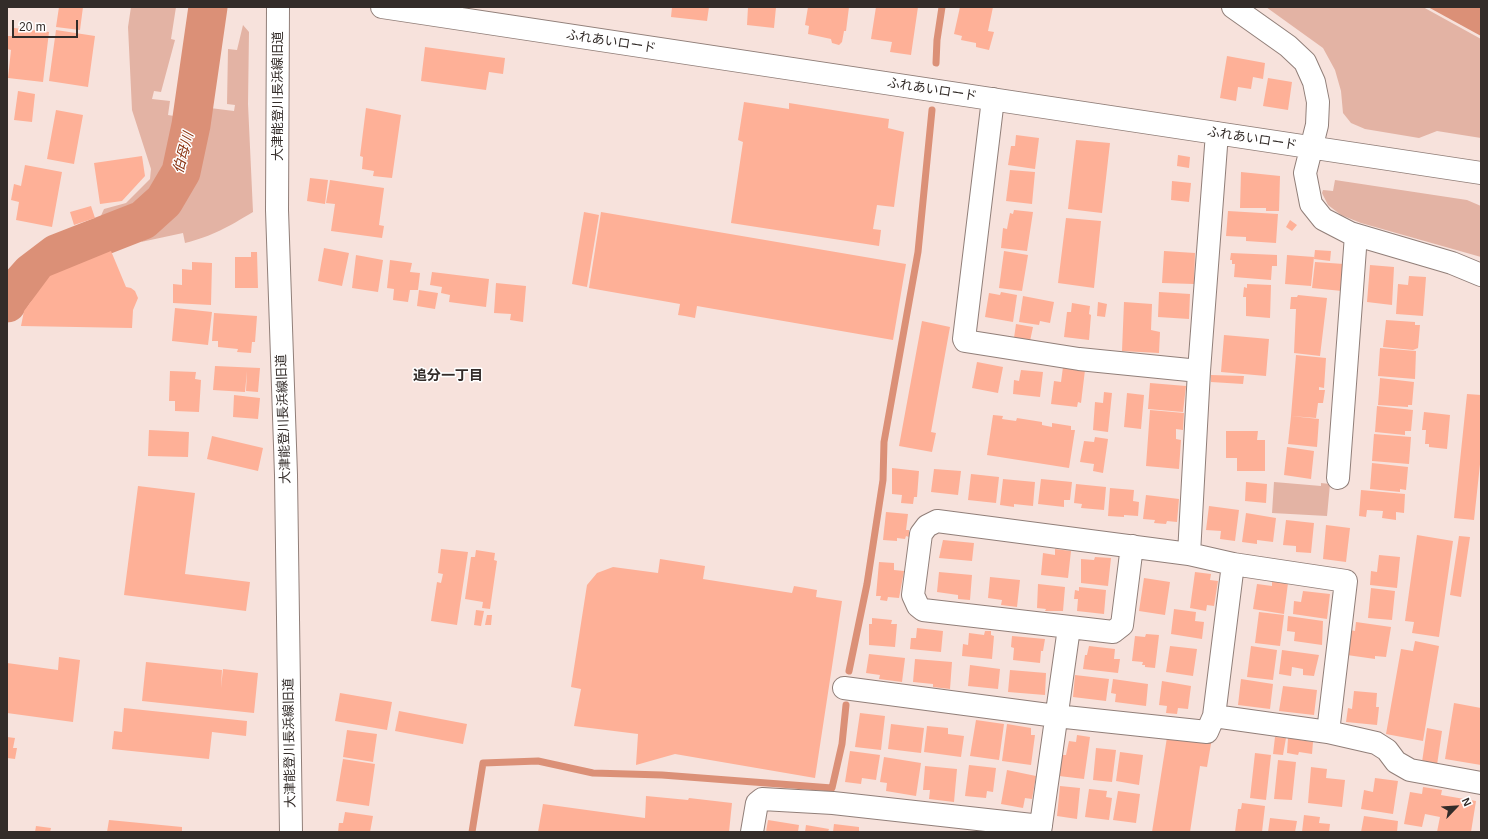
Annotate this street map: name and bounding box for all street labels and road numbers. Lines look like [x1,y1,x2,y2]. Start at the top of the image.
street label: ふれあいロード [565,27,657,57]
street label: 大津能登川長浜線旧道 [270,31,286,161]
street label: ふれあいロード [886,75,978,105]
street label: ふれあいロード [1206,124,1298,154]
street label: 大津能登川長浜線旧道 [274,354,294,484]
street label: 大津能登川長浜線旧道 [281,678,299,808]

